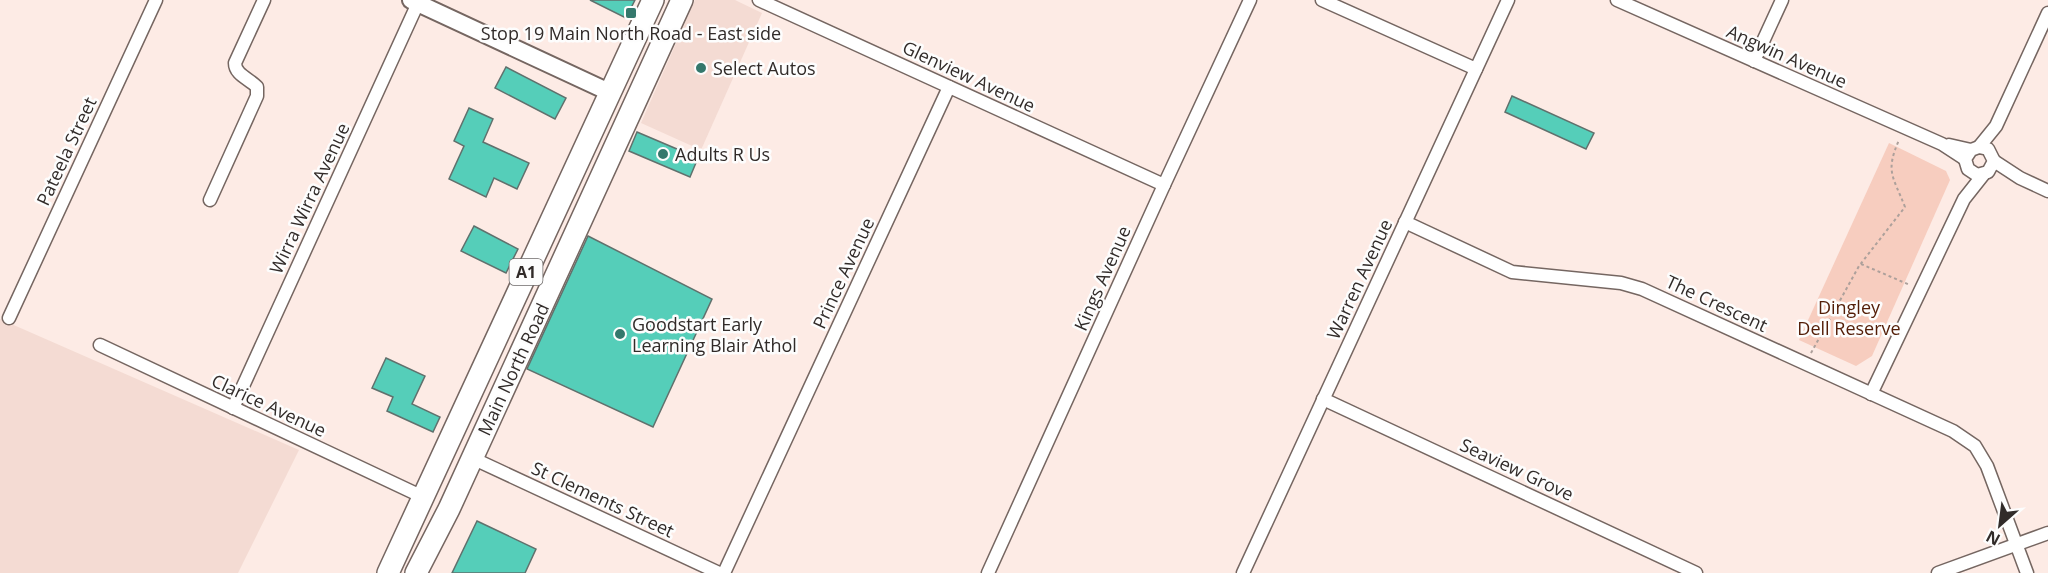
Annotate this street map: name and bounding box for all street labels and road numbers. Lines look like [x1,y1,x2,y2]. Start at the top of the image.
street label: Angwin Avenue [1723,19,1851,93]
street label: Glenview Avenue [899,35,1039,117]
street label: Pateela Street [30,93,102,209]
street label: Wirra Wirra Avenue [264,119,354,277]
street label: Prince Avenue [807,214,879,332]
street label: Warren Avenue [1321,215,1397,343]
street label: Kings Avenue [1068,222,1136,334]
road number: A1 [510,259,542,285]
street label: The Crescent [1662,269,1772,337]
street label: Main North Road [472,299,554,439]
street label: Clarice Avenue [208,368,330,442]
street label: Seaview Grove [1456,432,1578,506]
street label: St Clements Street [528,455,678,543]

